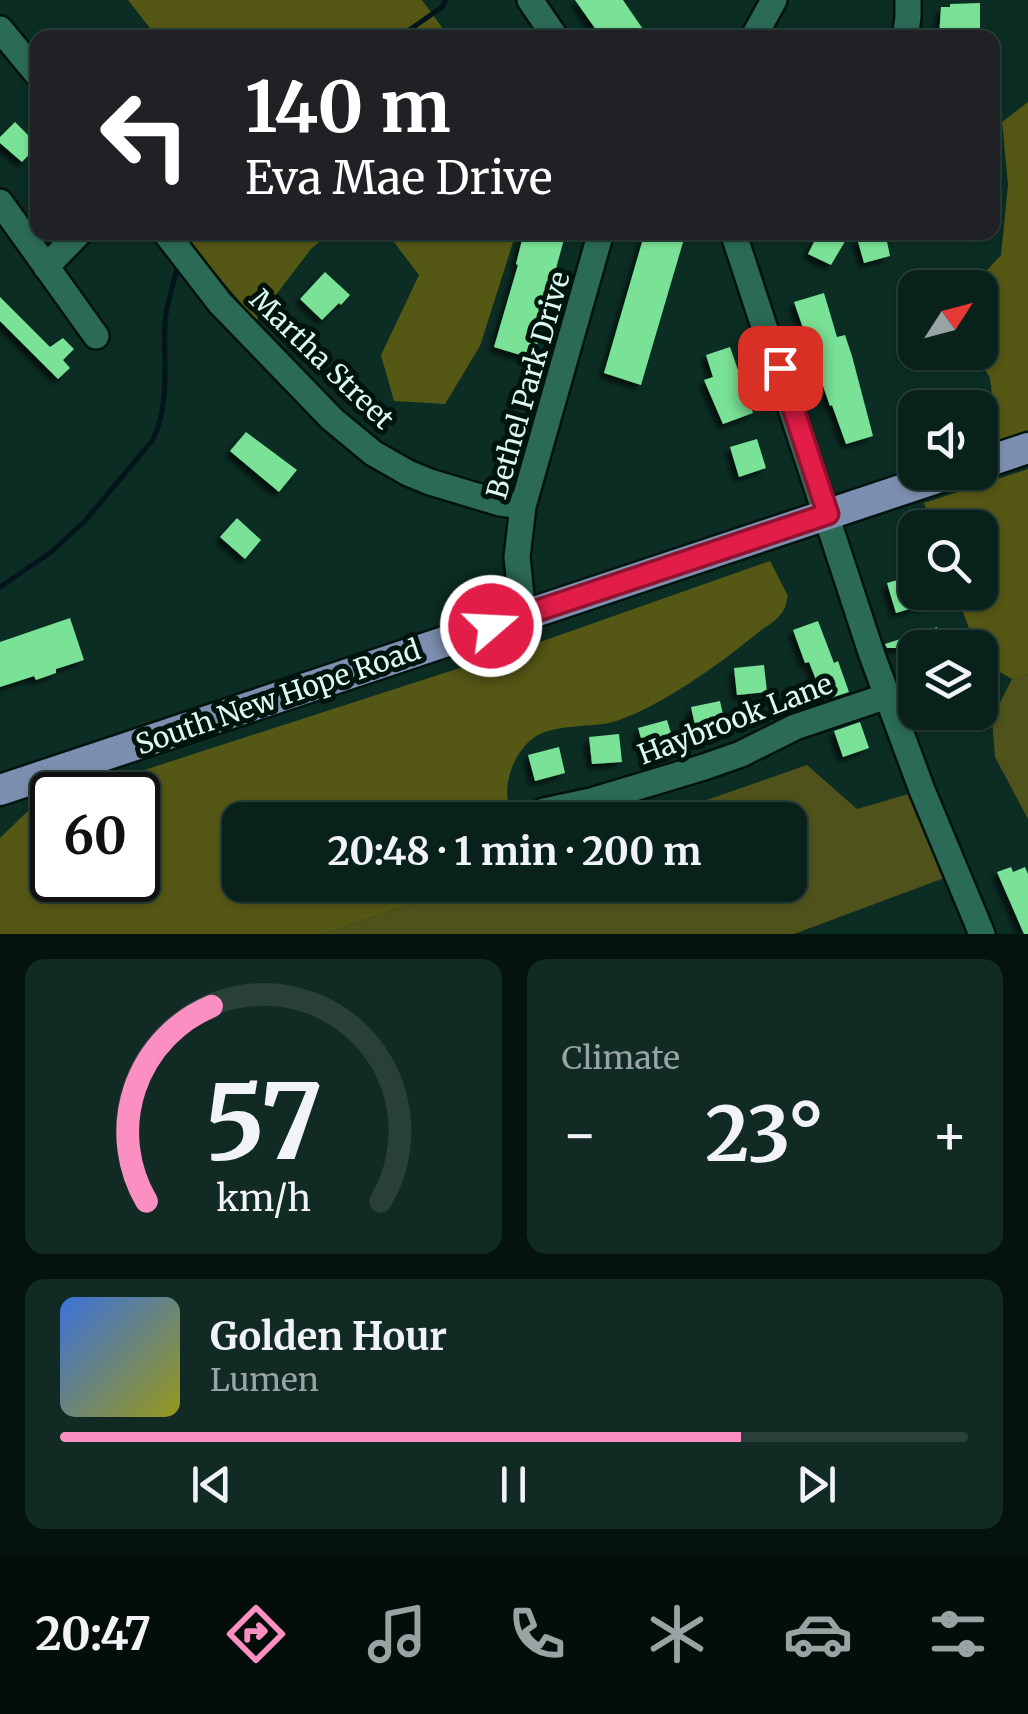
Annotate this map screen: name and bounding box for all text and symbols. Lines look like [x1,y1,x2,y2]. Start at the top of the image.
text: 140 m [245,63,451,151]
icon: left [80,70,210,200]
text: Eva Mae Drive [245,150,552,206]
street label: Bethel Park Drive [478,267,578,503]
north arrow [898,270,998,370]
map controls [898,270,998,730]
street label: Martha Street [242,281,402,437]
pin [738,326,823,411]
icon: arrive [753,341,808,396]
button: sound [898,390,998,490]
button: search [898,510,998,610]
position arrow [439,574,543,678]
button: layers [898,630,998,730]
street label: South New Hope Road [131,631,425,763]
street label: Haybrook Lane [633,665,837,773]
speed limit sign: 60 [30,772,160,902]
text: 20:48 · 1 min · 200 m [327,828,702,875]
text: Climate [562,1038,680,1078]
text: 57 [204,1057,322,1187]
text: 23° [705,1087,824,1181]
text: − [562,1100,598,1169]
text: + [931,1100,968,1169]
text: km/h [216,1176,311,1221]
text: Golden Hour [210,1313,447,1360]
text: Lumen [210,1360,319,1400]
icon: previous [184,1457,239,1512]
icon: pause [486,1457,541,1512]
icon: next [789,1457,844,1512]
icon: directions [221,1599,291,1669]
icon: music [362,1599,432,1669]
icon: phone [502,1599,572,1669]
icon: climate [642,1599,712,1669]
icon: car [783,1599,853,1669]
icon: filters [923,1599,993,1669]
text: 20:47 [35,1606,151,1662]

